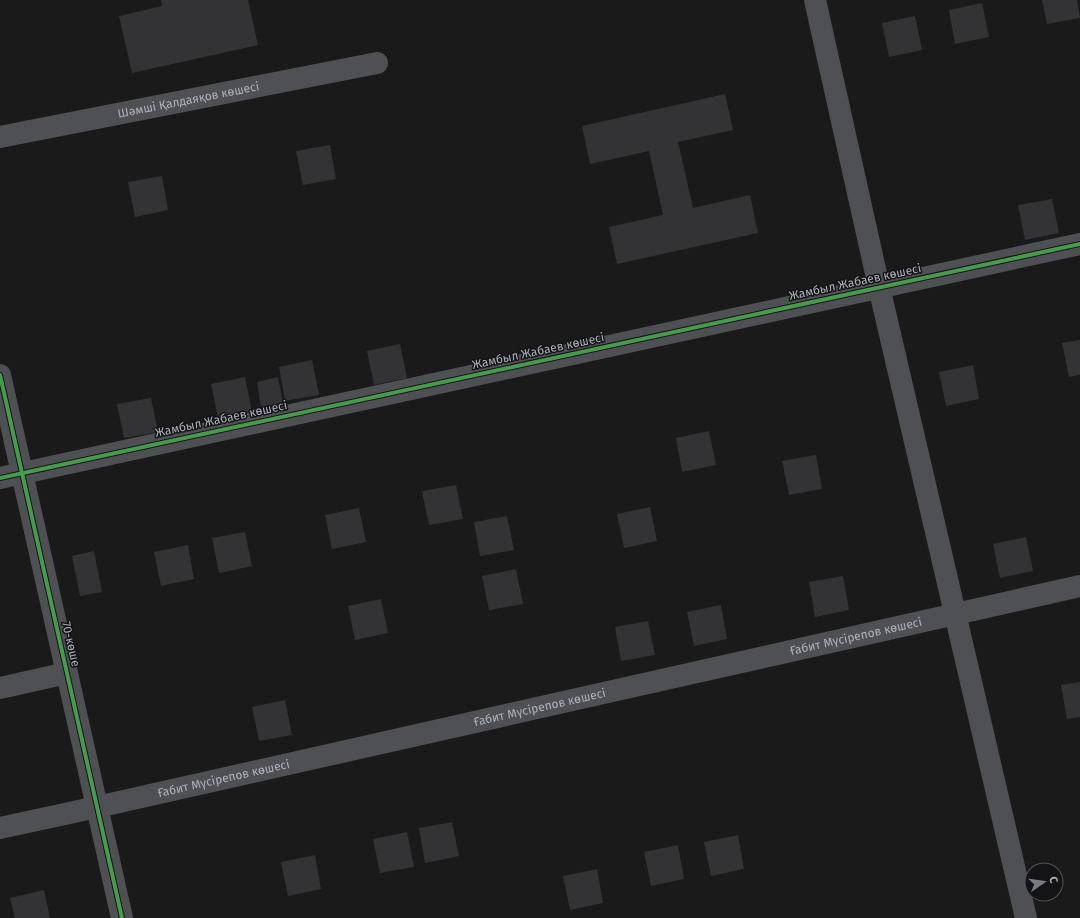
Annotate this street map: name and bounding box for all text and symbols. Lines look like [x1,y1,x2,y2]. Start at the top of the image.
street label: Шәмші Қалдаяқов көшесі [116,79,260,121]
street label: Жамбыл Жабаев көшесі [788,261,922,303]
street label: Жамбыл Жабаев көшесі [471,330,605,372]
street label: Жамбыл Жабаев көшесі [154,398,288,440]
street label: Ғабит Мүсірепов көшесі [789,615,923,658]
street label: 70-көше [59,620,83,668]
street label: Ғабит Мүсірепов көшесі [472,686,607,729]
street label: Ғабит Мүсірепов көшесі [156,757,291,800]
north arrow [1024,862,1064,902]
text: С [1046,875,1060,885]

